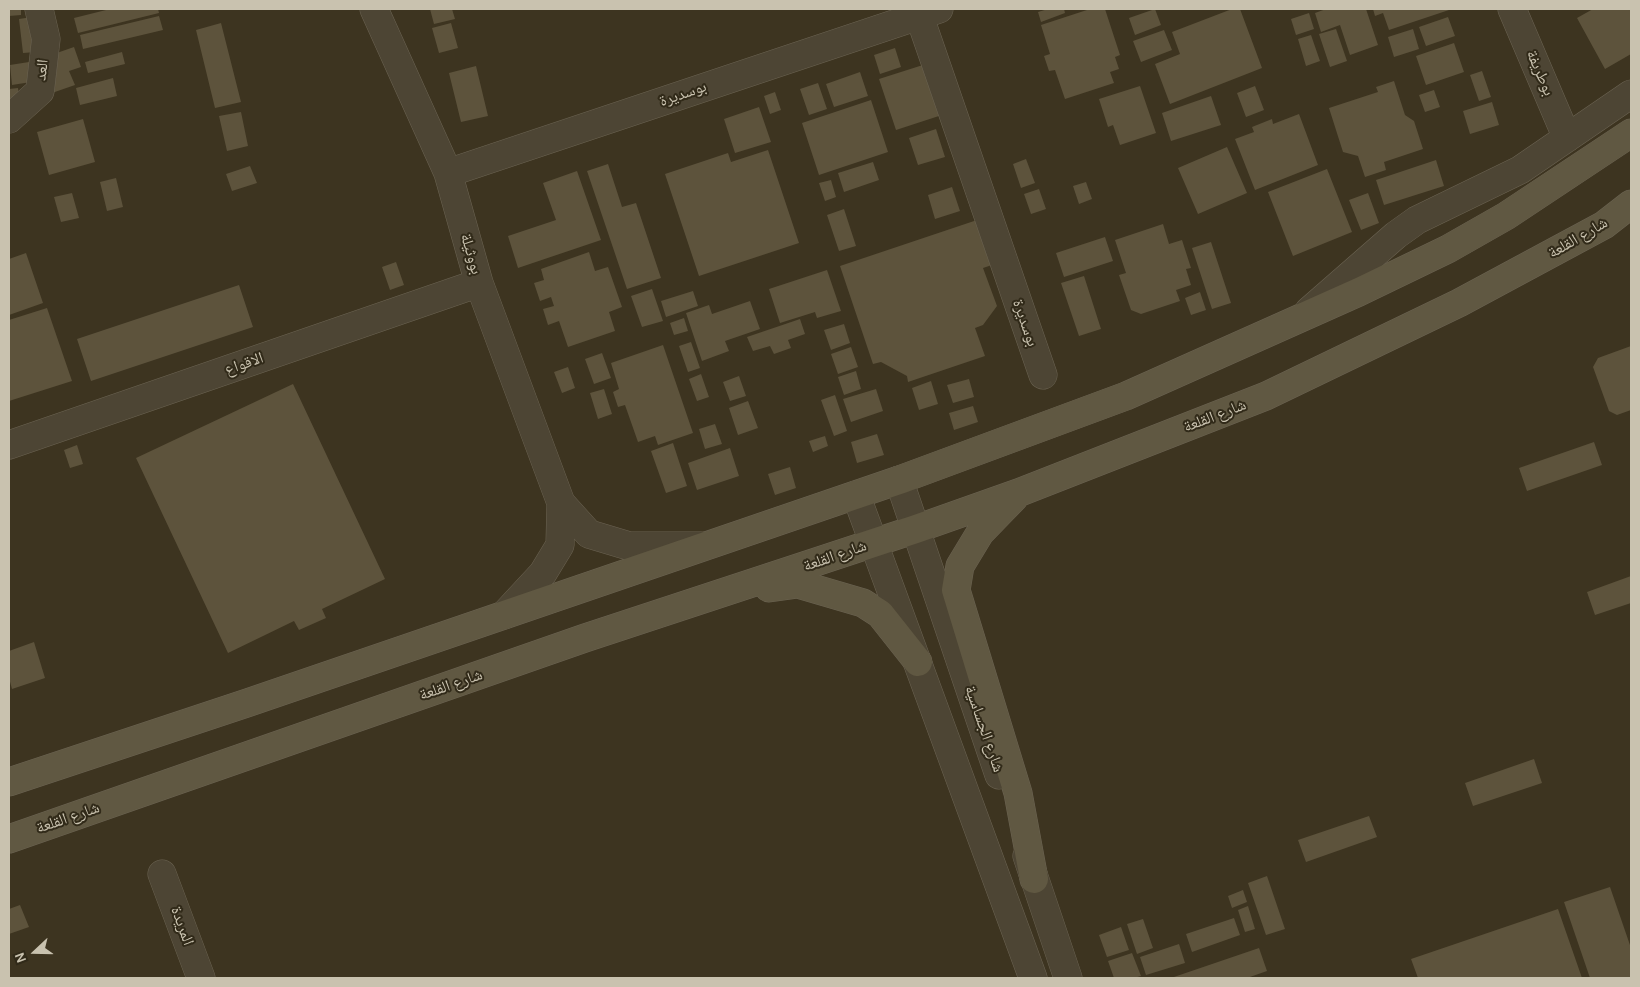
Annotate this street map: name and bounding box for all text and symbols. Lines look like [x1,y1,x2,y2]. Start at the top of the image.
street label: بوطريفة [1522,47,1558,99]
street label: العد [31,58,53,82]
street label: بوسديرة [657,77,709,111]
street label: شارع القلعة [1545,213,1611,263]
street label: بووثيلة [456,231,486,277]
street label: بوسديرة [1008,297,1042,349]
street label: الاقواع [222,348,266,380]
street label: شارع القلعة [1181,395,1249,437]
street label: شارع القلعة [801,536,869,576]
street label: شارع القلعة [417,665,485,705]
street label: شارع الجساسية [960,683,1008,775]
street label: شارع القلعة [34,798,102,838]
street label: المريدة [166,904,198,948]
north arrow [10,927,60,977]
text: N [11,950,30,965]

